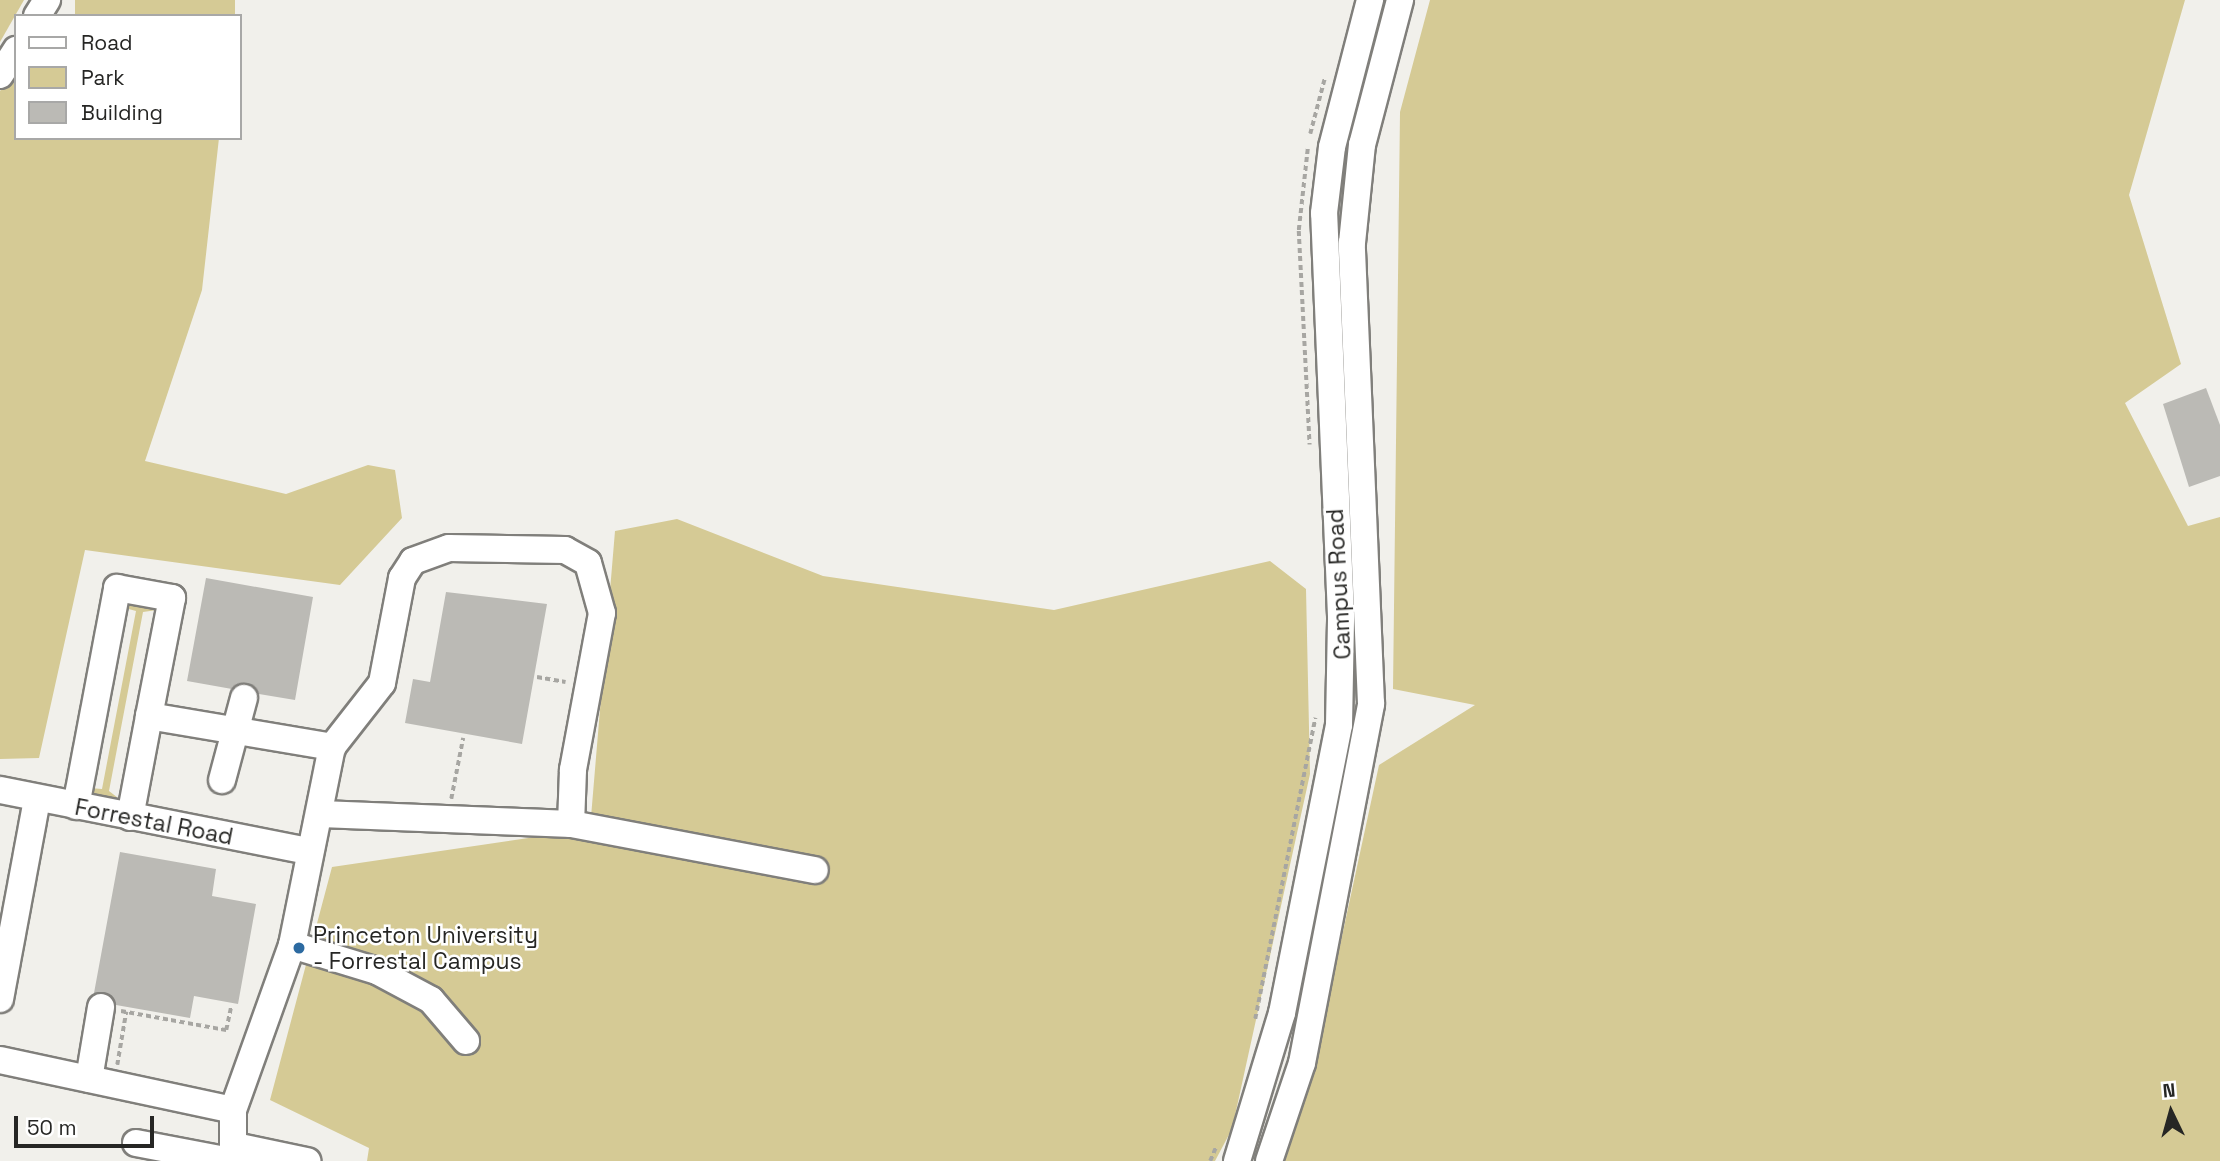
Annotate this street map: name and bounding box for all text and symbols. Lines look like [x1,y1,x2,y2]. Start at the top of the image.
legend [14,14,242,140]
text: Road [81,29,133,56]
text: Park [81,64,125,91]
text: Building [81,99,163,126]
street label: Campus Road [1321,508,1357,660]
street label: Forrestal Road [73,793,235,851]
place label: Princeton University - Forrestal Campus [313,921,538,975]
marker: Princeton University - Forrestal Campus [291,940,307,956]
north arrow [2136,1077,2206,1147]
text: N [2162,1078,2177,1104]
scale bar [18,1102,158,1146]
text: 50 m [27,1114,77,1141]

